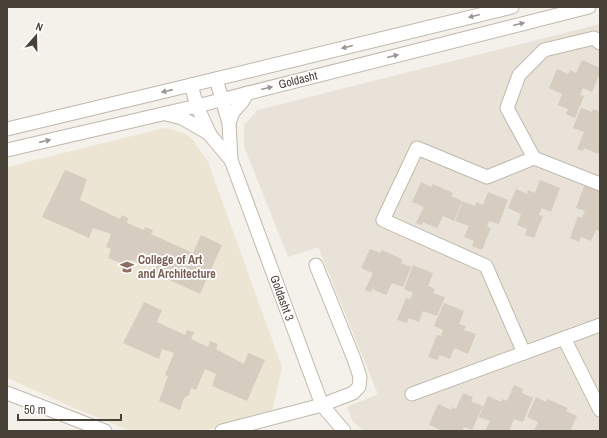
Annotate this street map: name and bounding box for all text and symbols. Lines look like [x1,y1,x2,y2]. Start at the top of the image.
one-way arrow [467,14,480,20]
north arrow [16,16,56,56]
text: N [34,19,45,34]
one-way arrow [513,21,525,27]
one-way arrow [341,44,353,50]
one-way arrow [387,53,399,59]
street label: Goldasht [277,67,319,93]
one-way arrow [260,84,273,90]
one-way arrow [160,88,172,94]
one-way arrow [39,137,51,143]
place label: College of Art and Architecture [138,252,216,282]
school or university icon: College of Art and Architecture [119,259,135,275]
street label: Goldasht 3 [266,273,298,323]
scale bar [18,396,121,422]
text: 50 m [24,402,46,418]

